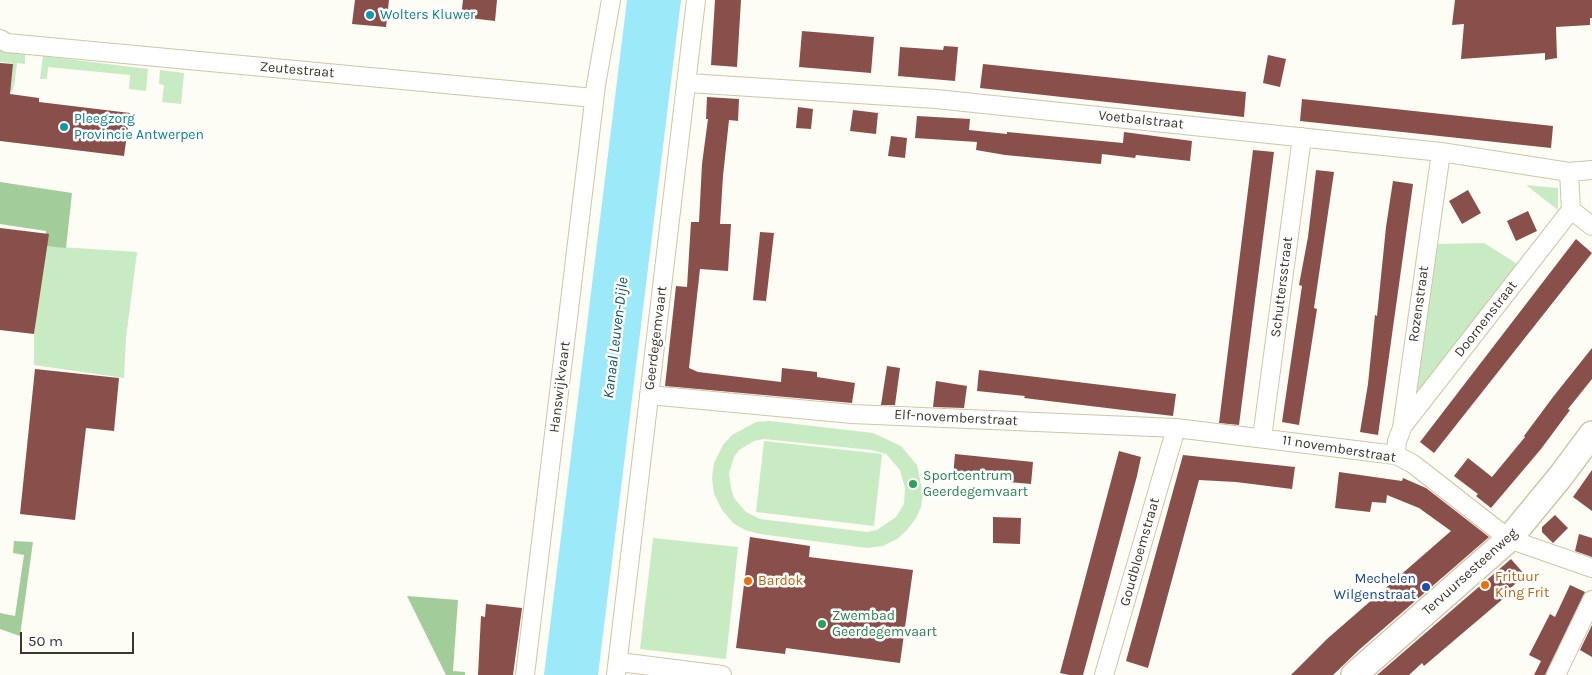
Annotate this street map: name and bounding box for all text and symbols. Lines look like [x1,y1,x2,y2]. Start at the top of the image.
place label: Wolters Kluwer [380,7,475,23]
marker: Wolters Kluwer [364,9,376,21]
street label: Zeutestraat [259,58,335,82]
street label: Voetbalstraat [1097,107,1185,133]
place label: Pleegzorg Provincie Antwerpen [74,111,204,144]
marker: Pleegzorg Provincie Antwerpen [58,121,70,133]
street label: Schuttersstraat [1268,236,1296,338]
street label: Rozenstraat [1405,265,1433,343]
water label: Kanaal Leuven-Dijle [600,276,632,400]
street label: Doornenstraat [1451,278,1521,360]
street label: Geerdegemvaart [641,285,671,391]
street label: Hanswijkvaart [546,340,574,434]
street label: Elf-novemberstraat [894,406,1018,430]
street label: 11 novemberstraat [1281,432,1397,466]
place label: Sportcentrum Geerdegemvaart [923,468,1028,501]
marker: Sportcentrum Geerdegemvaart [907,478,919,490]
street label: Goudbloemstraat [1116,496,1164,608]
street label: Tervuursesteenweg [1419,525,1521,619]
place label: Frituur King Frit [1495,569,1549,602]
place label: Mechelen Wilgenstraat [1333,571,1416,604]
place label: Bardok [758,573,803,589]
marker: Bardok [742,575,754,587]
marker: Frituur King Frit [1479,579,1491,591]
marker: Mechelen Wilgenstraat [1420,581,1432,593]
place label: Zwembad Geerdegemvaart [832,608,937,640]
marker: Zwembad Geerdegemvaart [816,618,828,630]
scale bar [22,622,136,654]
text: 50 m [28,632,63,650]

